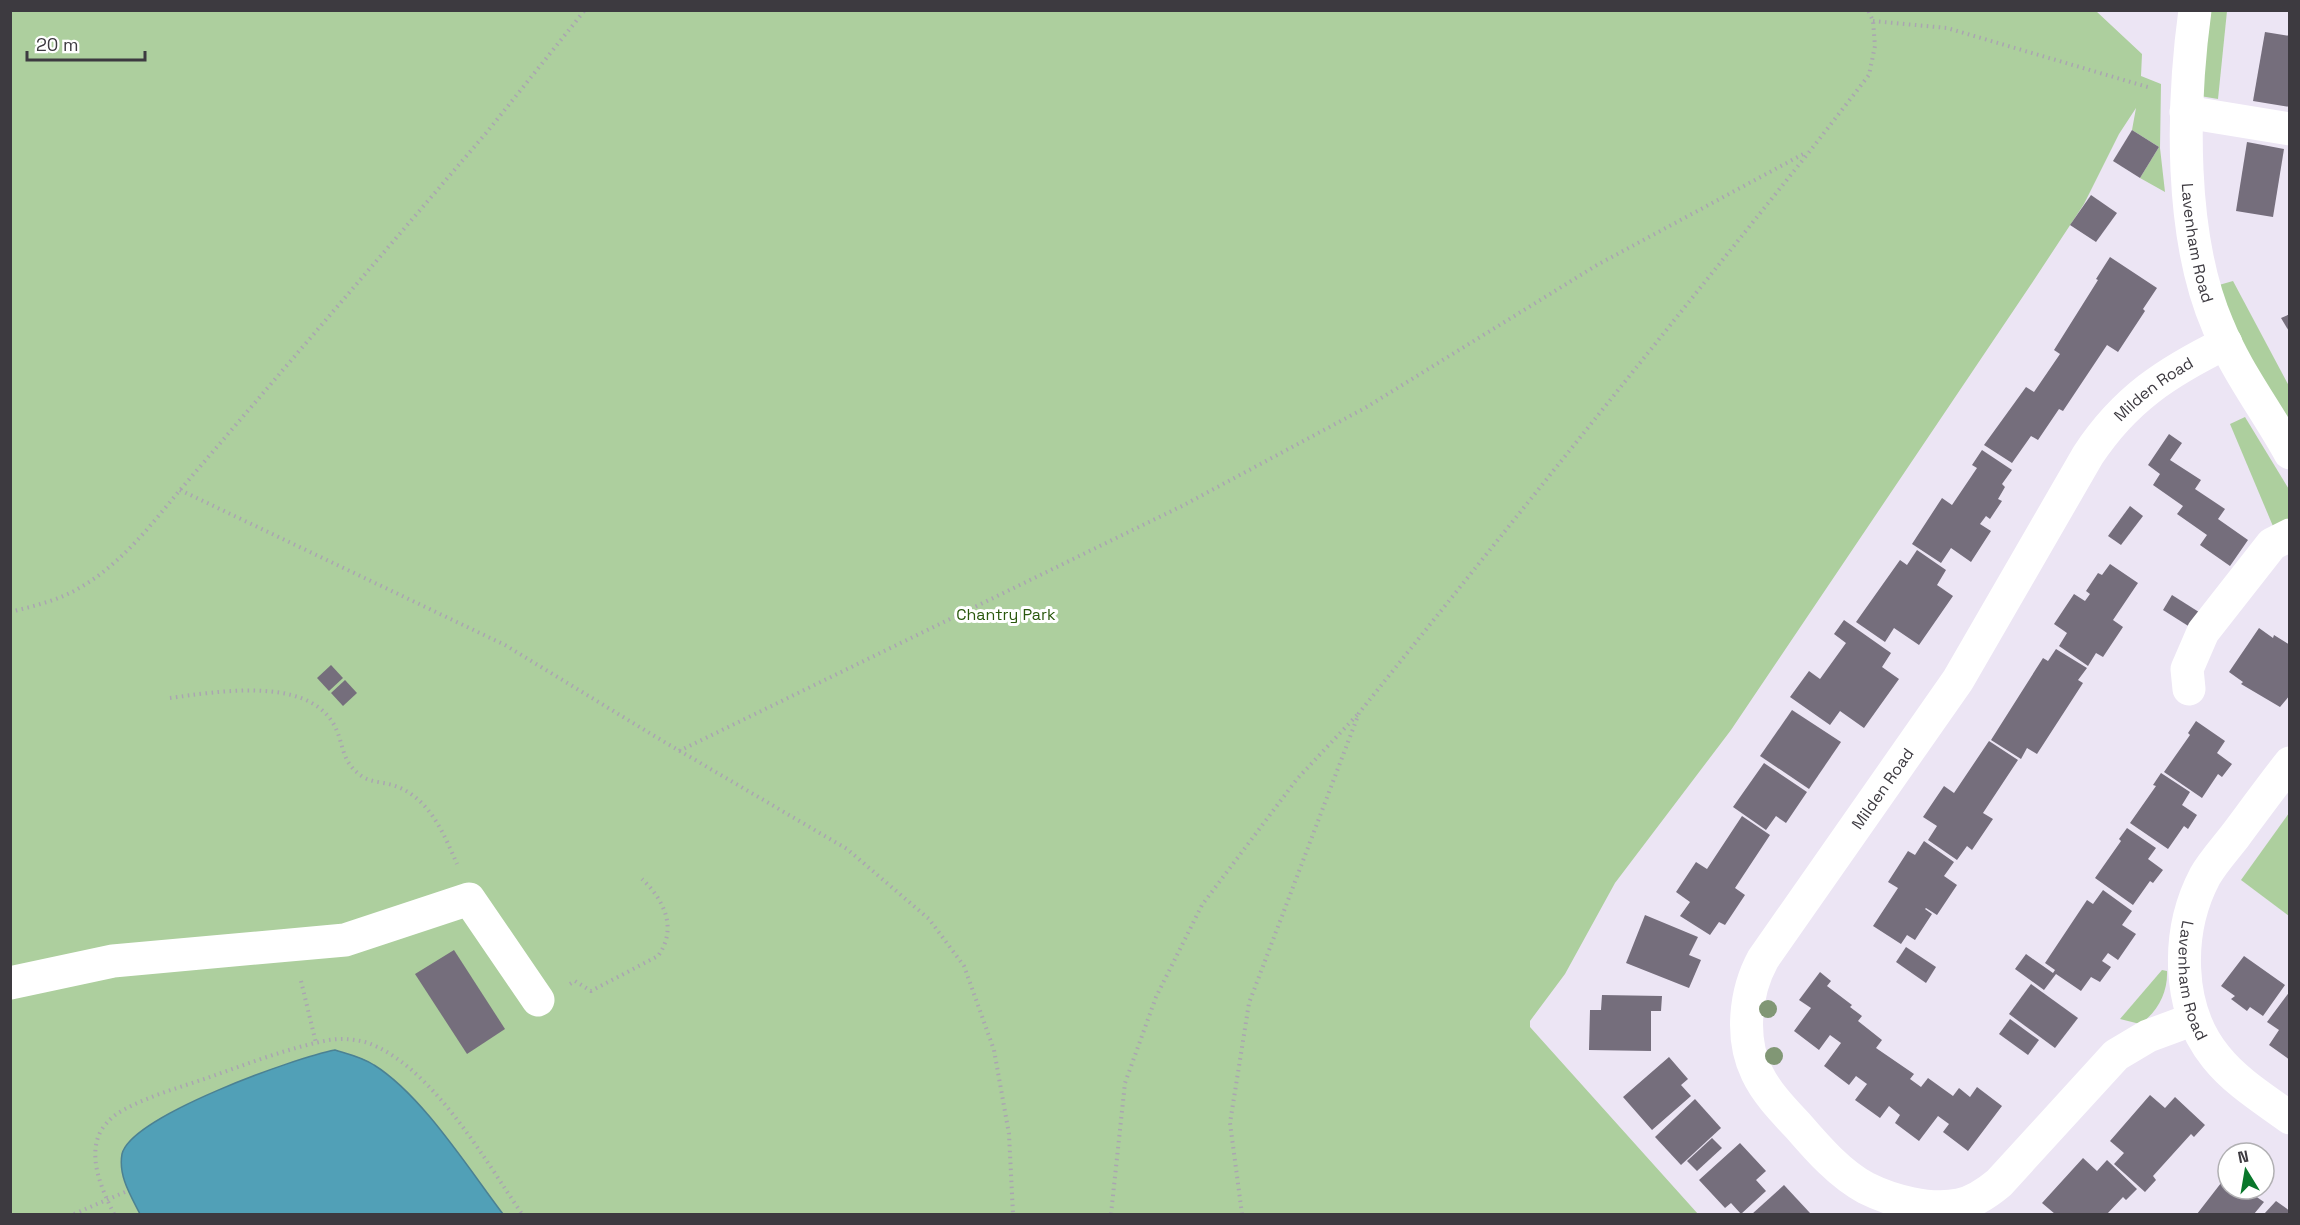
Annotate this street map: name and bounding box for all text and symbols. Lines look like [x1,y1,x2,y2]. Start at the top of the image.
scale bar [27,24,146,62]
text: 20 m [36,33,79,56]
street label: Lavenham Road [2177,182,2219,305]
street label: Milden Road [2109,352,2197,425]
park label: Chantry Park [956,604,1056,625]
street label: Milden Road [1847,744,1918,833]
street label: Lavenham Road [2174,919,2213,1044]
north arrow [2216,1141,2276,1201]
text: N [2236,1145,2251,1168]

